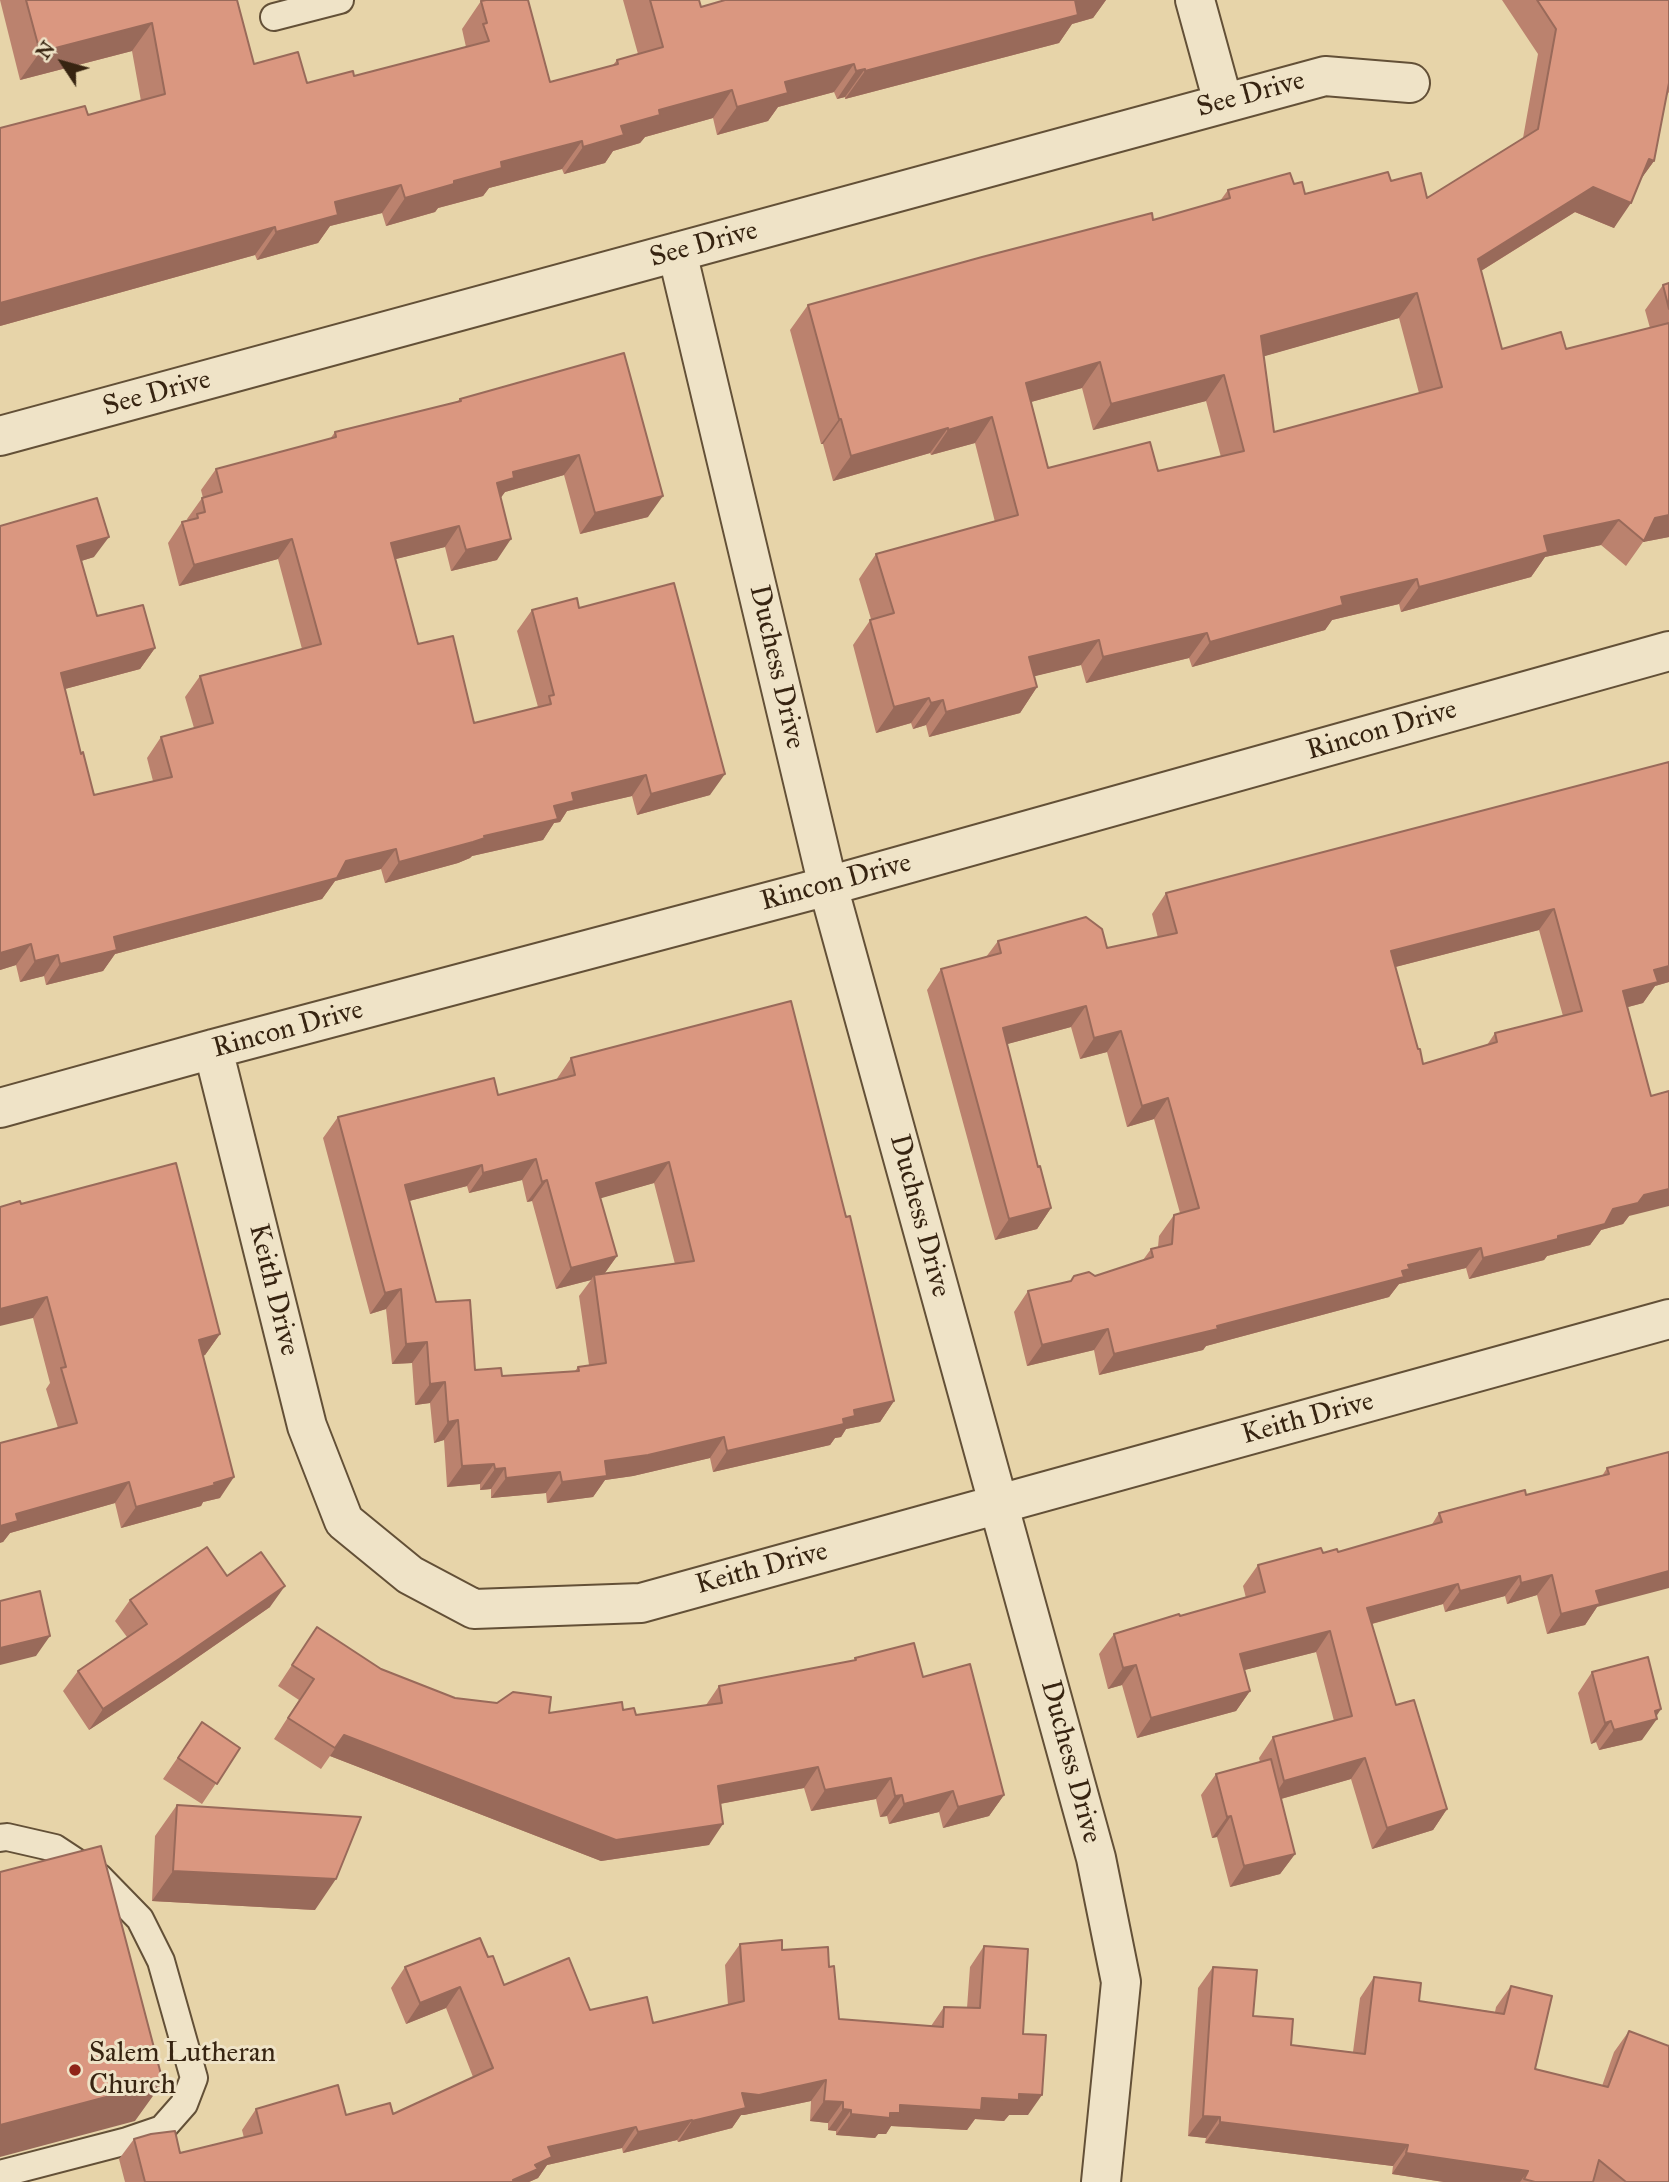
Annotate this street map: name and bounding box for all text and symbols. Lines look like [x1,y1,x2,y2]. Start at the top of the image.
north arrow [28,28,98,98]
text: N [32,37,60,64]
street label: See Drive [1193,65,1309,125]
street label: See Drive [646,215,762,275]
street label: See Drive [99,364,215,424]
street label: Duchess Drive [741,582,811,752]
street label: Rincon Drive [1303,694,1461,768]
street label: Rincon Drive [757,847,915,919]
street label: Rincon Drive [209,994,367,1066]
street label: Duchess Drive [881,1131,957,1301]
street label: Keith Drive [240,1220,306,1360]
street label: Keith Drive [1238,1385,1378,1453]
street label: Keith Drive [692,1535,832,1603]
street label: Duchess Drive [1032,1677,1108,1847]
place label: Salem Lutheran Church [89,2037,276,2103]
marker: Salem Lutheran Church [67,2062,83,2078]

